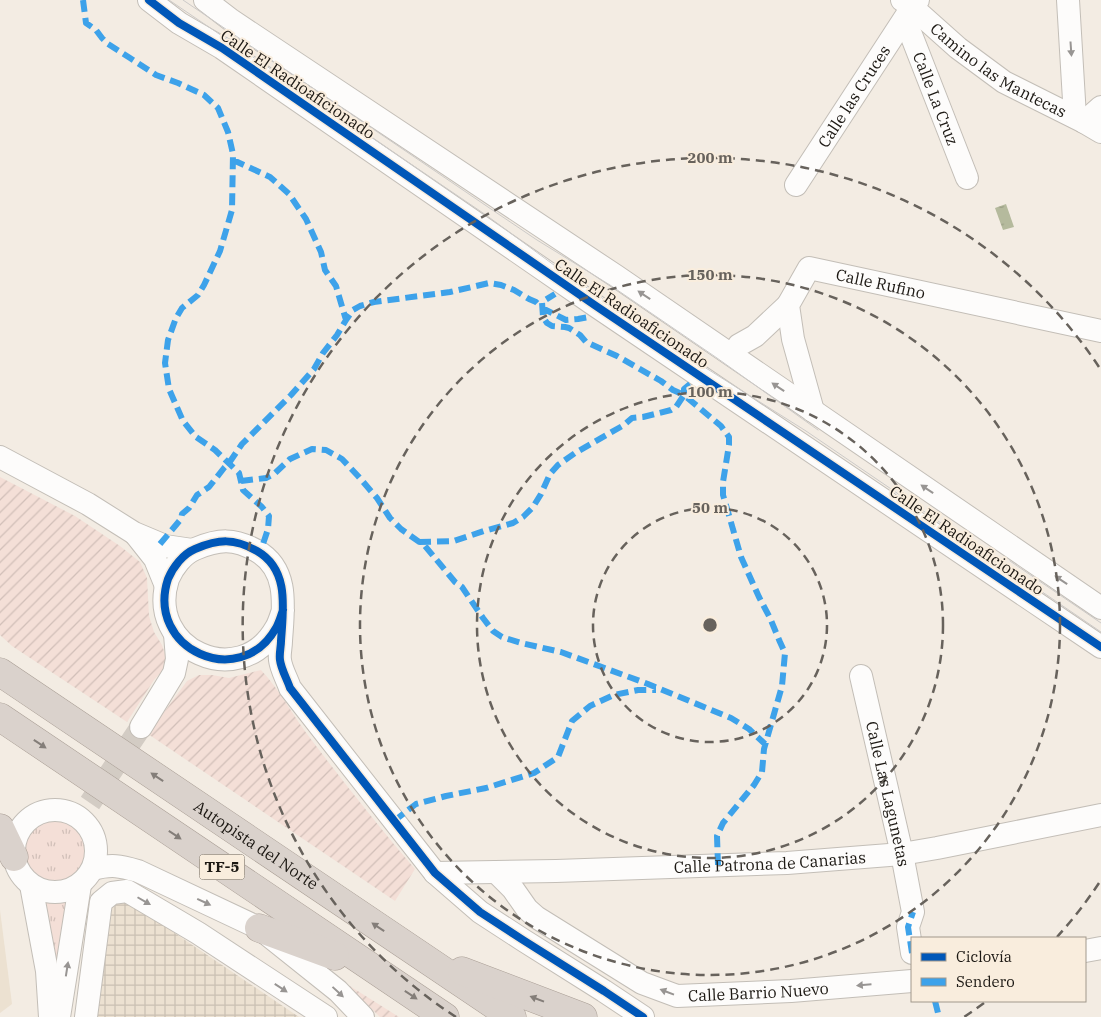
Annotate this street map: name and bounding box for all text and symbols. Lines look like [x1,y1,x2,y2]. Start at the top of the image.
street label: Camino las Mantecas [926,18,1070,122]
street label: Calle El Radioaficionado [217,25,379,143]
street label: Calle las Cruces [813,41,894,151]
one-way arrow [1067,41,1075,57]
street label: Calle La Cruz [909,49,963,148]
text: 200 m [687,148,733,167]
street label: Calle El Radioaficionado [551,254,713,372]
street label: Calle Rufino [834,264,927,303]
text: 150 m [687,265,733,284]
one-way arrow [637,291,650,300]
text: 100 m [687,382,733,401]
one-way arrow [771,382,785,392]
street label: Calle El Radioaficionado [886,481,1048,599]
one-way arrow [920,484,933,494]
text: 50 m [692,498,728,517]
one-way arrow [1054,575,1068,585]
centre of rings [701,616,719,634]
street label: Calle Las Lagunetas [862,719,914,868]
one-way arrow [34,739,47,749]
one-way arrow [150,773,163,782]
street label: Autopista del Norte [190,796,322,894]
one-way arrow [168,830,182,840]
street label: Calle Patrona de Canarias [673,847,867,877]
road number: TF-5 [200,854,244,880]
one-way arrow [136,897,151,905]
one-way arrow [197,898,211,906]
one-way arrow [372,922,385,932]
legend [911,937,1086,1002]
text: Ciclovía [956,947,1012,966]
one-way arrow [63,960,71,976]
text: Sendero [956,972,1015,991]
street label: Calle Barrio Nuevo [687,978,829,1006]
one-way arrow [855,981,871,989]
one-way arrow [275,983,288,992]
one-way arrow [332,986,344,998]
one-way arrow [660,988,674,996]
one-way arrow [405,990,418,999]
one-way arrow [529,995,544,1003]

